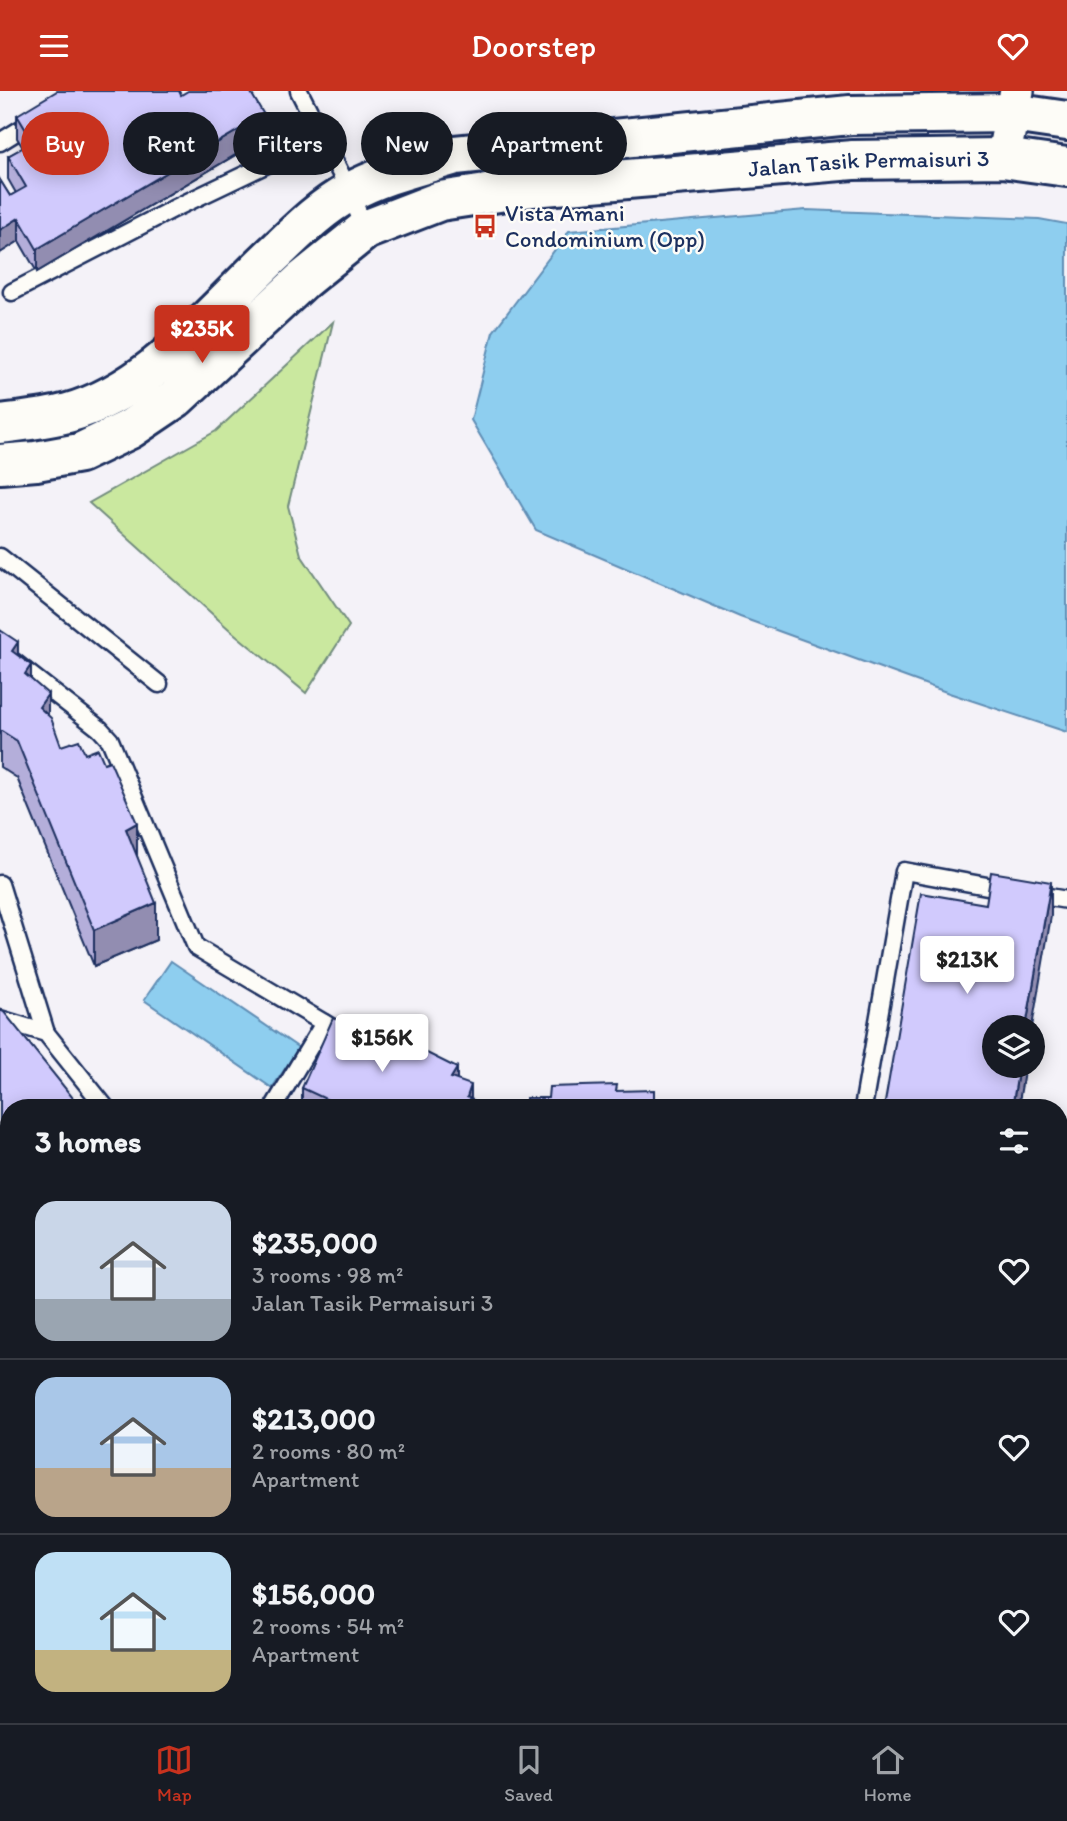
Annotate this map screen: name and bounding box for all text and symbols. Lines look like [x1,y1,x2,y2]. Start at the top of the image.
icon: menu [35,27,73,65]
text: Doorstep [471,27,596,65]
icon: heart [994,27,1032,65]
chip: Buy [21,112,109,175]
chip: Rent [123,112,219,175]
chip: Filters [233,112,347,175]
chip: New [361,112,453,175]
chip: Apartment [467,112,627,175]
street label: Jalan Tasik Permaisuri 3 [747,144,990,183]
place label: Vista Amani Condominium (Opp) [505,199,705,253]
bus stop icon: Vista Amani Condominium (Opp) [471,212,499,240]
pin: $235K [153,306,251,365]
text: $235K [170,314,234,342]
pin: $213K [918,937,1016,996]
text: $213K [936,945,998,973]
pin: $156K [333,1014,431,1074]
map controls [982,1015,1045,1078]
button: layers [982,1015,1045,1078]
text: $156K [351,1023,413,1051]
icon: filters [995,1122,1033,1160]
text: 3 homes [35,1123,142,1160]
text: $235,000 [252,1224,378,1261]
icon: home [91,1229,175,1313]
icon: heart [995,1252,1033,1290]
text: 3 rooms · 98 m² [252,1261,403,1289]
text: Jalan Tasik Permaisuri 3 [252,1289,493,1317]
text: $213,000 [252,1400,376,1437]
icon: home [91,1405,175,1489]
icon: heart [995,1428,1033,1466]
text: 2 rooms · 80 m² [252,1437,405,1465]
text: Apartment [252,1465,359,1493]
text: $156,000 [252,1575,375,1612]
icon: home [91,1580,175,1664]
icon: heart [995,1603,1033,1641]
text: 2 rooms · 54 m² [252,1612,404,1640]
text: Apartment [252,1640,359,1668]
tab: Map [155,1741,193,1806]
tab: Saved [504,1741,553,1806]
tab: Home [864,1741,912,1806]

